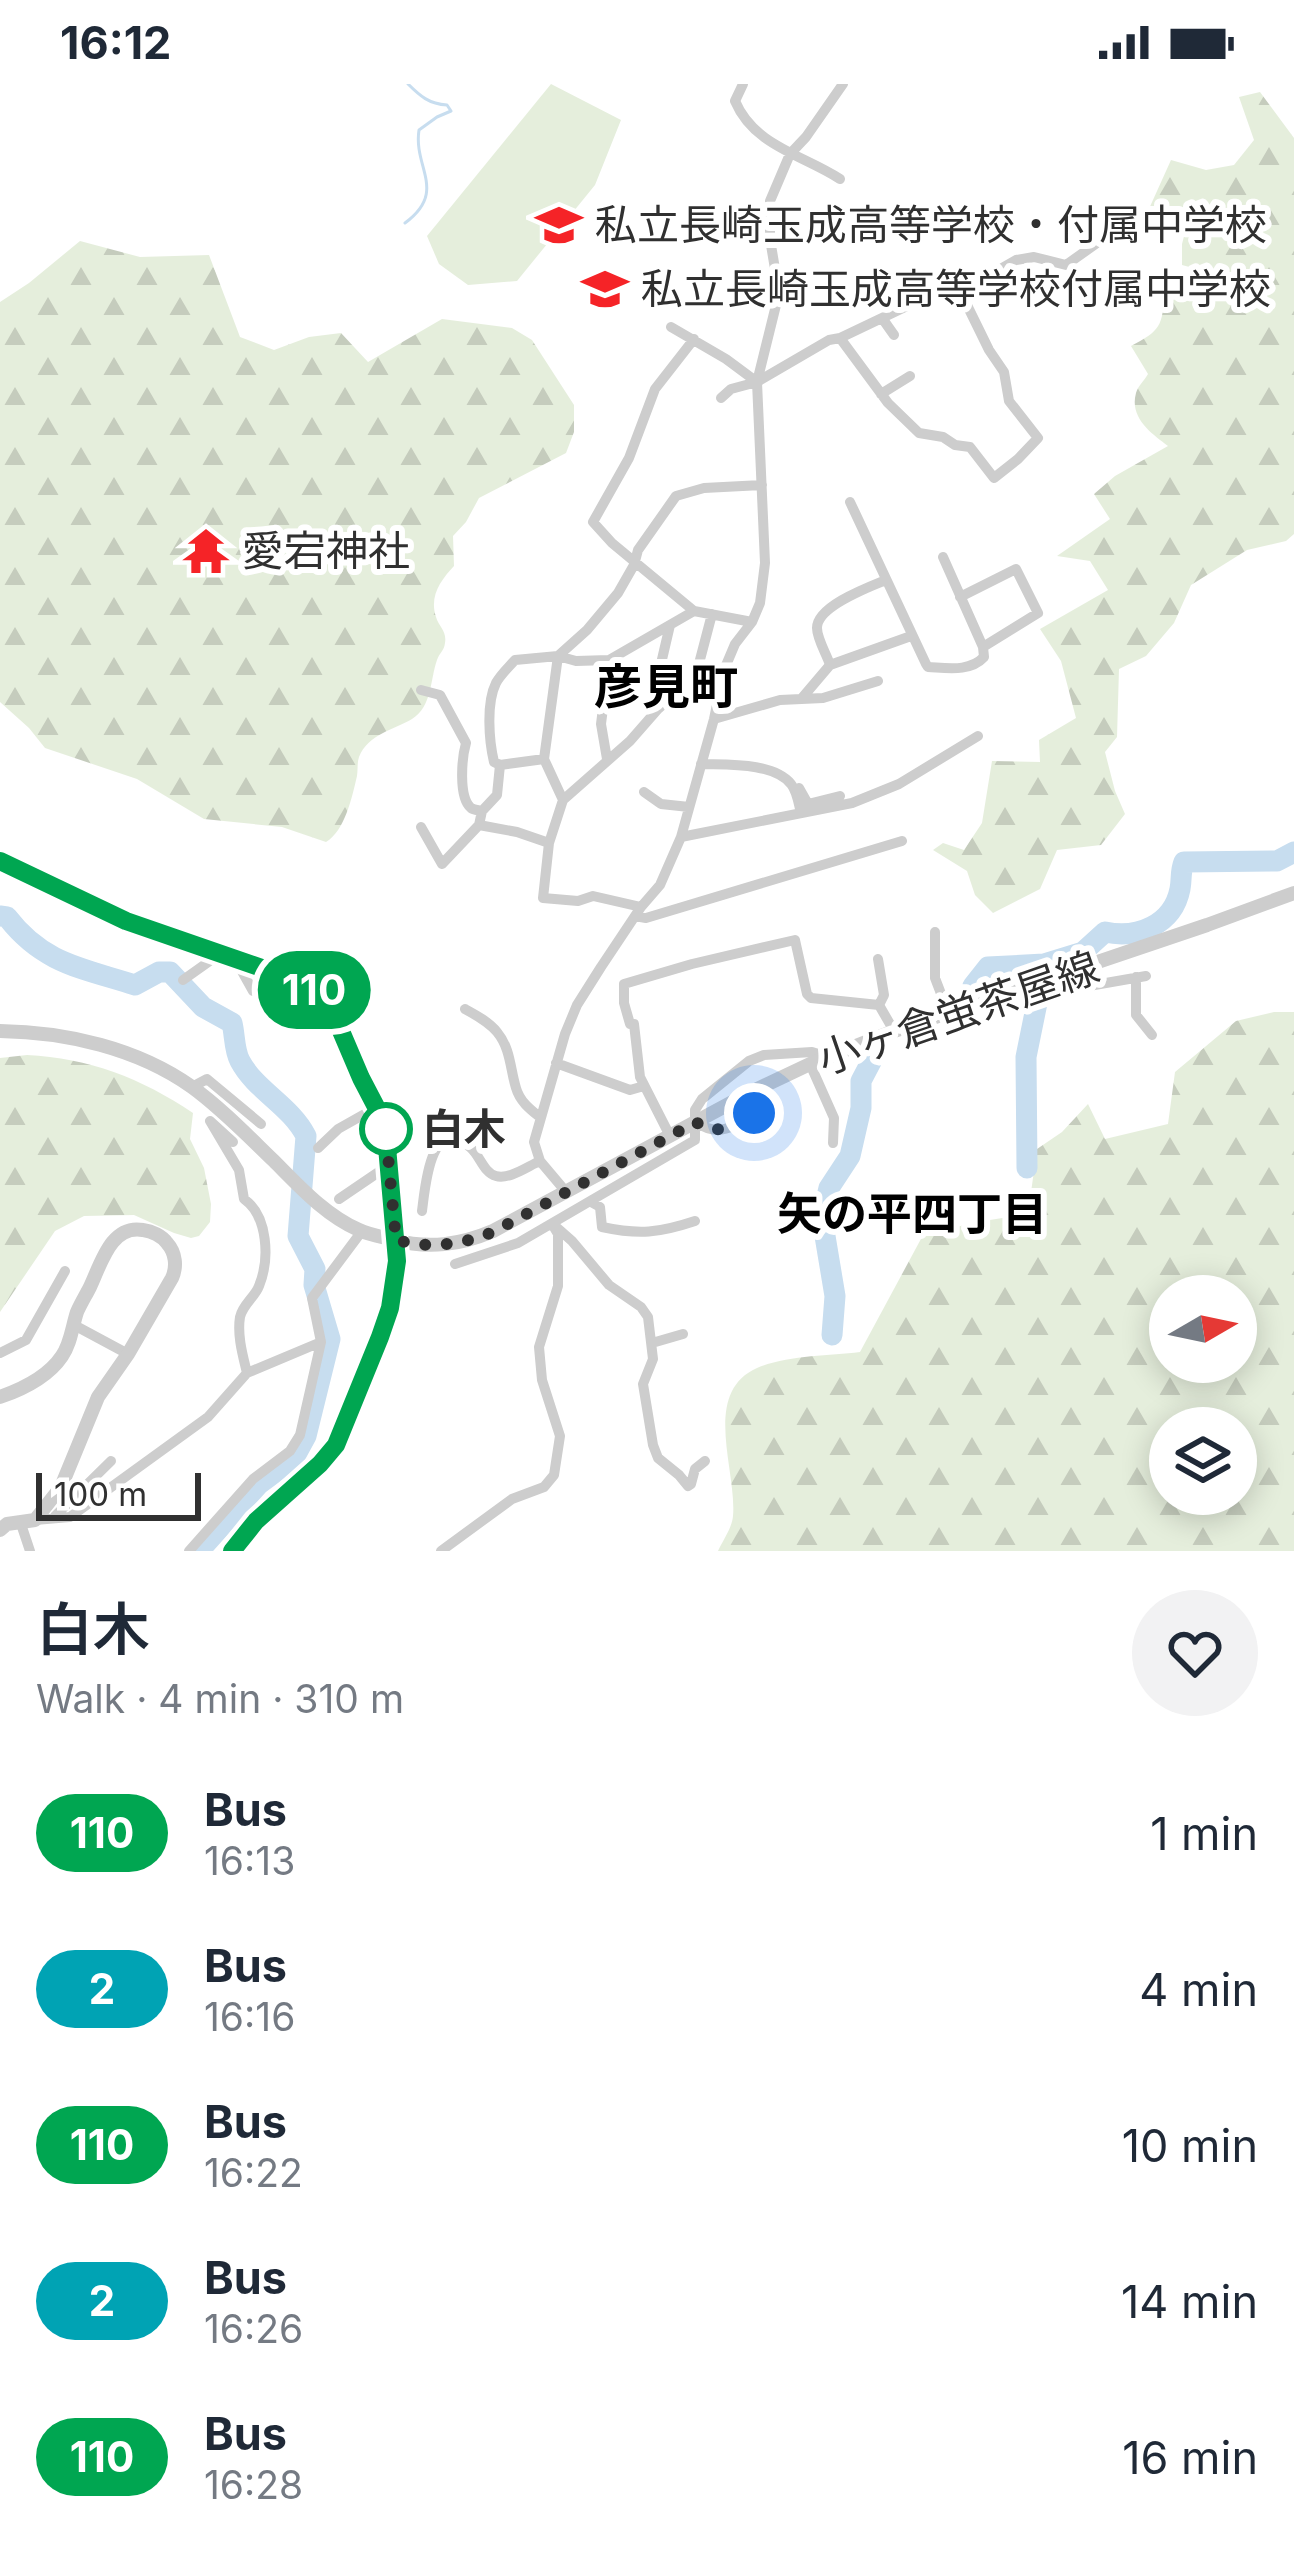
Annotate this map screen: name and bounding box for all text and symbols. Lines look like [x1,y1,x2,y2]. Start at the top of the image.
text: 16:12 [60,15,171,70]
place label: 私立長崎玉成高等学校・付属中学校 [595,199,1267,250]
school or university icon: 私立長崎玉成高等学校・付属中学校 [534,200,584,250]
place label: 私立長崎玉成高等学校付属中学校 [641,263,1271,314]
school or university icon: 私立長崎玉成高等学校付属中学校 [580,264,630,314]
place label: 愛宕神社 [242,525,410,576]
temple icon: 愛宕神社 [181,526,231,576]
district label: 彦見町 [594,657,738,716]
street label: 小ヶ倉蛍茶屋線 [811,941,1105,1084]
line badge: 110 [245,951,383,1029]
text: 110 [282,964,346,1015]
your location [724,1083,784,1143]
place label: 白木 [422,1103,506,1154]
marker: 白木 [361,1104,411,1154]
district label: 矢の平四丁目 [777,1186,1047,1241]
north arrow [1149,1275,1257,1383]
map controls [1149,1275,1257,1515]
button: layers [1149,1407,1257,1515]
scale bar [36,1467,201,1520]
text: 100 m [54,1474,147,1514]
button: heart [1132,1590,1258,1716]
text: 白木 [36,1595,150,1664]
text: Walk · 4 min · 310 m [36,1675,404,1722]
text: Bus [204,1782,287,1837]
text: 1 min [1150,1806,1258,1861]
text: 110 [70,1807,134,1858]
text: 16:13 [204,1837,295,1884]
text: Bus [204,1938,287,1993]
text: 4 min [1139,1962,1258,2017]
text: 2 [89,1963,115,2014]
text: 16:16 [204,1993,295,2040]
text: Bus [204,2094,287,2149]
text: 10 min [1122,2118,1258,2173]
text: 110 [70,2119,134,2170]
text: 16:22 [204,2149,303,2196]
text: Bus [204,2250,287,2305]
text: 14 min [1121,2274,1258,2329]
text: 2 [89,2275,115,2326]
text: 16:26 [204,2305,303,2352]
text: Bus [204,2406,287,2461]
text: 16 min [1122,2430,1258,2485]
text: 110 [70,2431,134,2482]
text: 16:28 [204,2461,303,2508]

